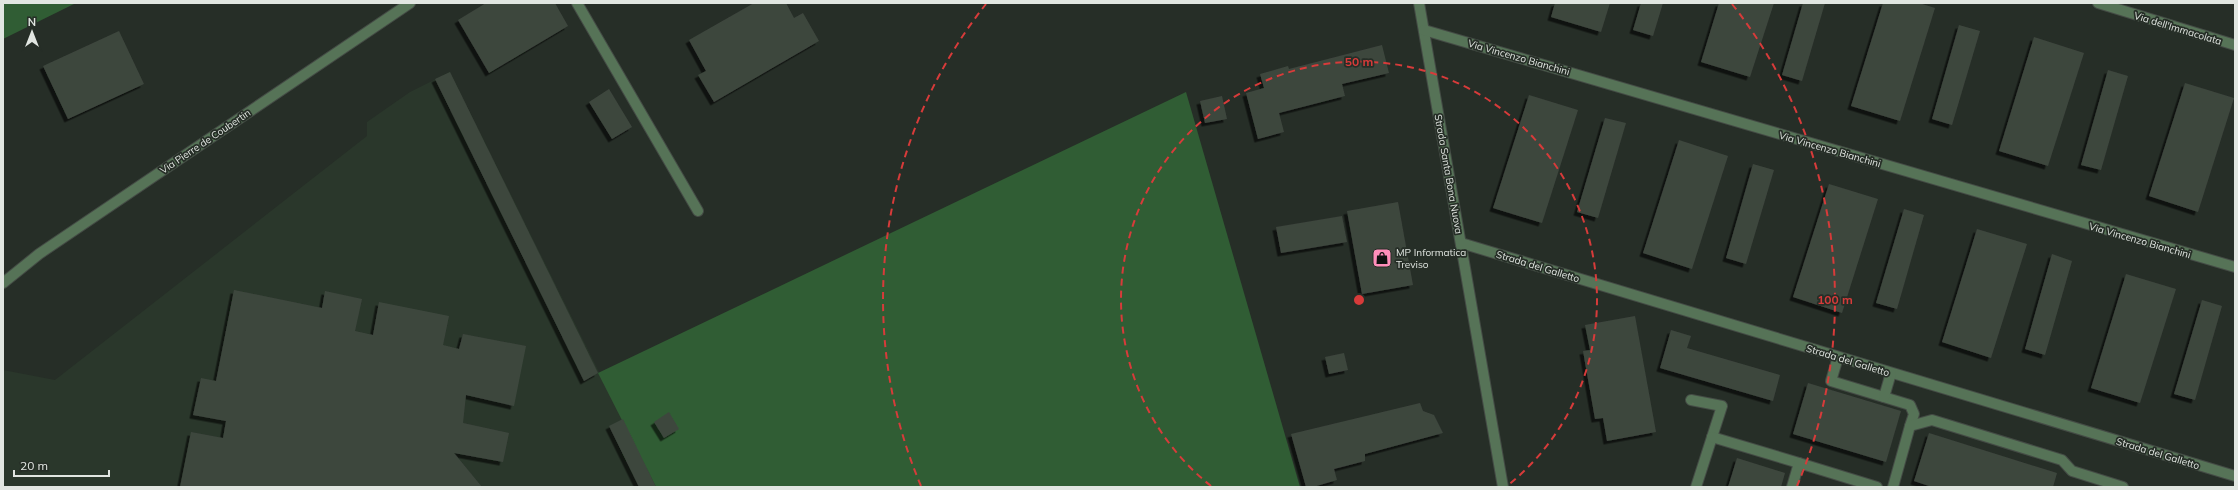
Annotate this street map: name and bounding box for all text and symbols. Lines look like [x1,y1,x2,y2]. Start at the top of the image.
street label: Via dell'Immacolata [2132,9,2223,48]
north arrow [12,12,52,52]
text: N [28,15,36,29]
street label: Via Vincenzo Bianchini [1466,37,1571,78]
text: 50 m [1345,54,1373,69]
street label: Via Pierre de Coubertin [157,106,253,177]
street label: Strada Santa Bona Nuova [1432,113,1465,235]
street label: Via Vincenzo Bianchini [1777,129,1882,170]
street label: Via Vincenzo Bianchini [2087,220,2192,261]
place label: MP Informatica Treviso [1396,246,1466,271]
shop icon: MP Informatica Treviso [1371,247,1393,269]
street label: Strada del Galletto [1495,248,1581,285]
text: 100 m [1817,292,1853,307]
centre of rings [1352,293,1366,307]
street label: Strada del Galletto [1805,342,1891,379]
street label: Strada del Galletto [2115,435,2201,472]
scale bar [14,452,109,478]
text: 20 m [20,458,48,473]

